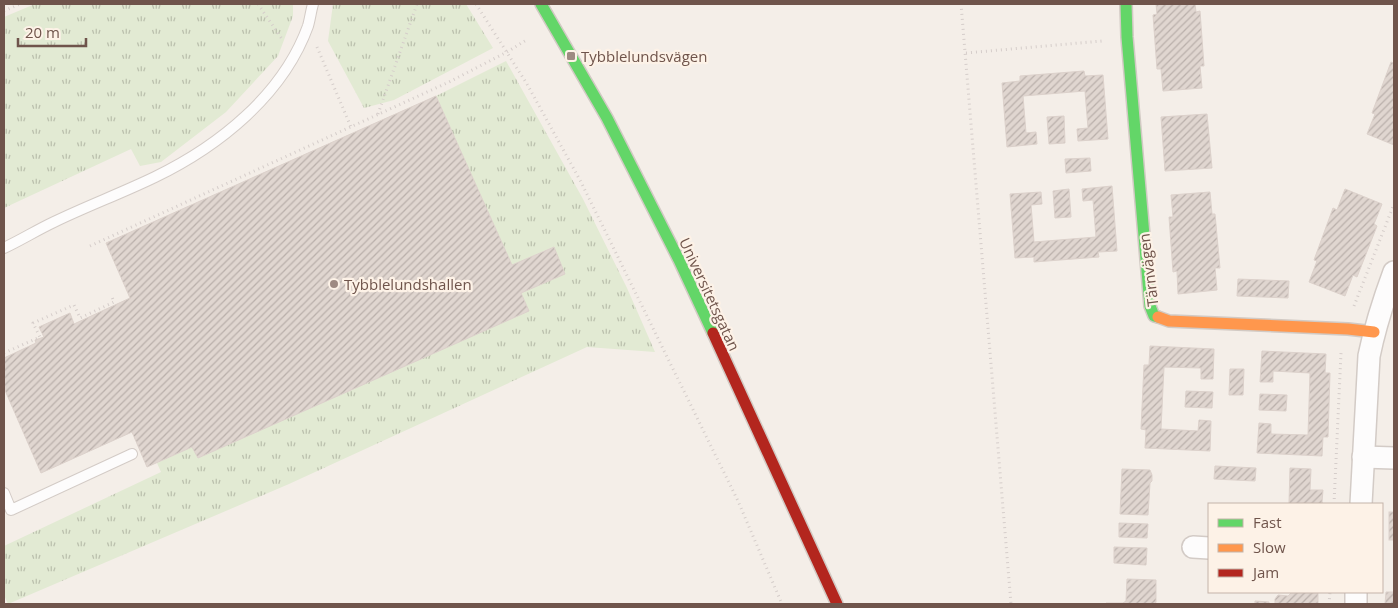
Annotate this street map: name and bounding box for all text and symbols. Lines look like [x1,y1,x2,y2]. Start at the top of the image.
scale bar [18,15,85,47]
text: 20 m [25,22,60,42]
place label: Tybblelundsvägen [581,46,707,66]
marker: Tybblelundsvägen [565,50,577,62]
street label: Tärnvägen [1134,232,1162,308]
street label: Universitetsgatan [675,234,745,354]
place label: Tybblelundshallen [344,274,472,294]
marker: Tybblelundshallen [328,278,340,290]
legend [1208,503,1383,593]
text: Fast [1253,512,1282,532]
text: Slow [1253,537,1286,557]
text: Jam [1251,562,1279,582]

